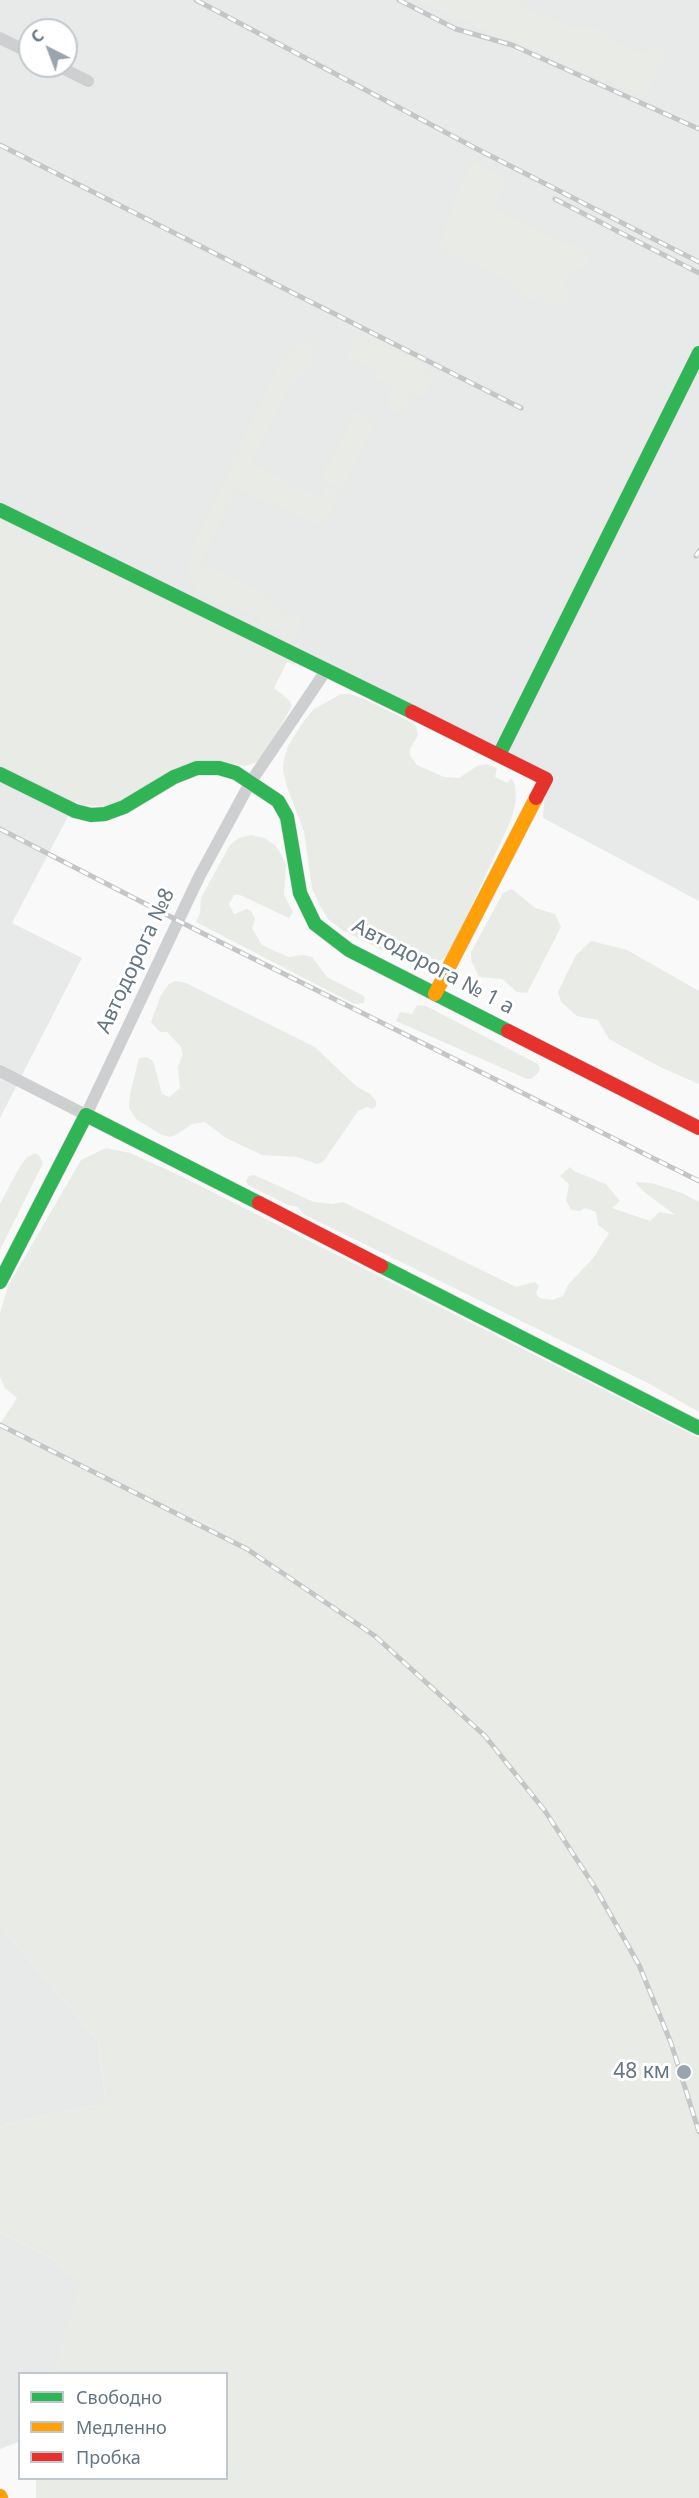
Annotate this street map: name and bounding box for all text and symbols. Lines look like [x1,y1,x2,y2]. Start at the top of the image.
north arrow [18,18,78,78]
text: С [26,24,48,48]
street label: Автодорога №8 [91,884,181,1038]
street label: Автодорога № 1 а [348,914,518,1020]
place label: 48 км [613,2059,670,2085]
marker: 48 км [675,2063,693,2081]
legend [18,2372,228,2480]
text: Свободно [76,2385,162,2409]
text: Медленно [76,2415,167,2439]
text: Пробка [76,2445,141,2469]

